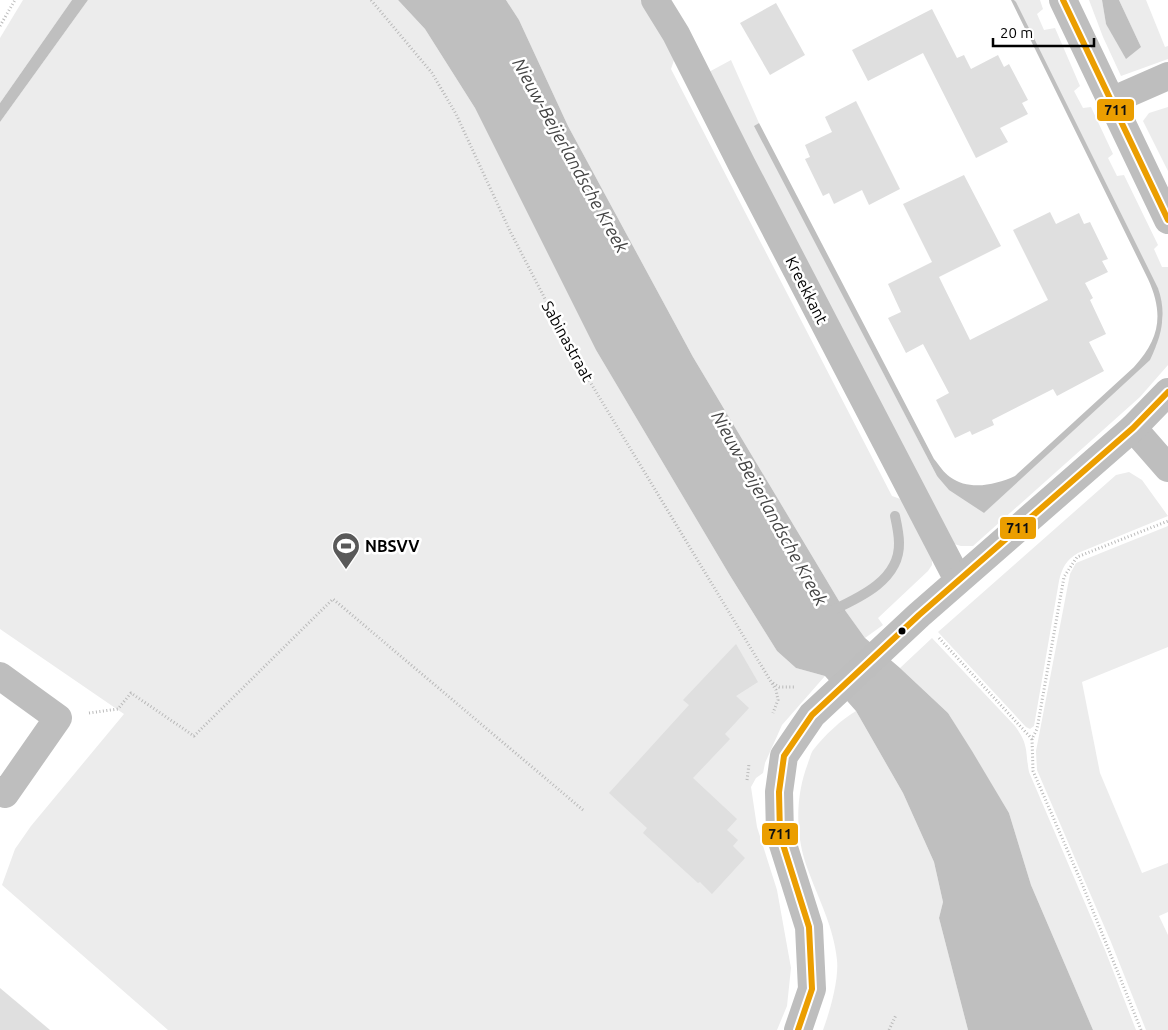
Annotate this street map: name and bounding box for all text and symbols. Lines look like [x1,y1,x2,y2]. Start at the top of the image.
scale bar [993,15,1094,47]
text: 20 m [1000,24,1033,41]
water label: Nieuw-Beijerlandsche Kreek [509,54,633,256]
line badge: 711 [1096,98,1135,122]
text: 711 [1104,102,1128,118]
street label: Kreekkant [782,253,832,327]
street label: Sabinastraat [538,298,598,385]
water label: Nieuw-Beijerlandsche Kreek [708,407,832,609]
line badge: 711 [999,516,1037,540]
text: 711 [1006,520,1030,536]
sports icon: NBSVV [331,531,361,570]
place label: NBSVV [365,537,420,555]
unlabelled marker [897,626,907,636]
line badge: 711 [761,822,799,846]
text: 711 [768,826,792,842]

